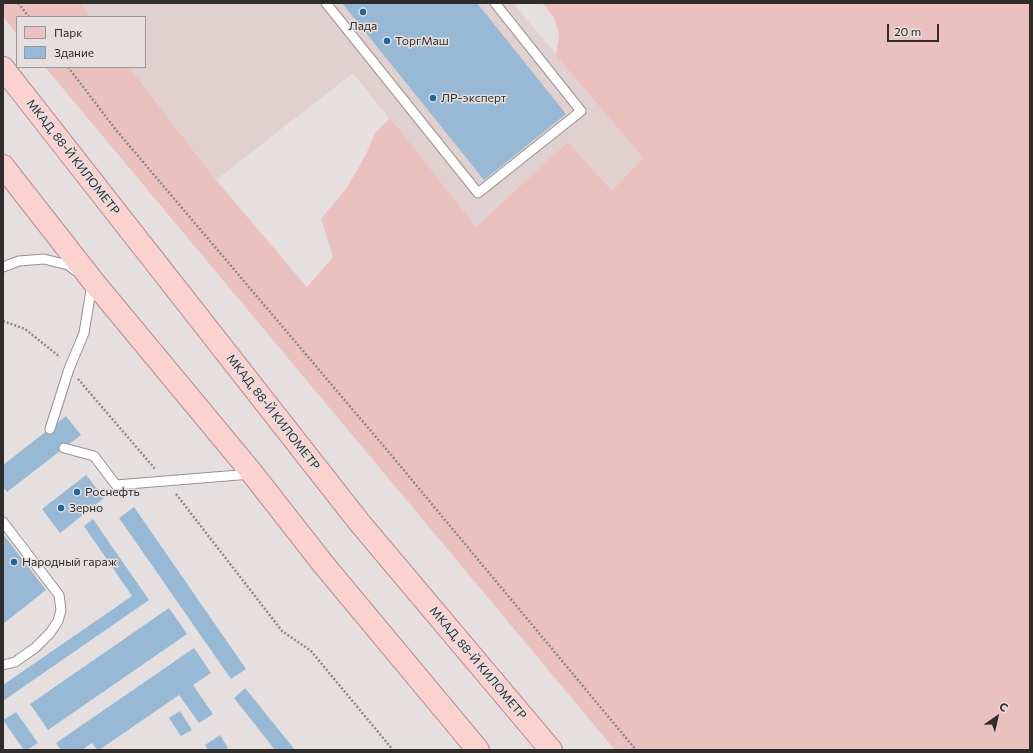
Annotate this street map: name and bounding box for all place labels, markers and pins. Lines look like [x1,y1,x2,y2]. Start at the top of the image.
marker: Лада [358,7,368,17]
place label: Лада [349,19,377,33]
place label: ТоргМаш [395,34,449,48]
marker: ТоргМаш [382,36,392,46]
place label: ЛР-эксперт [441,91,506,105]
marker: ЛР-эксперт [428,93,438,103]
place label: Роснефть [85,485,140,499]
marker: Роснефть [72,487,82,497]
place label: Зерно [69,501,103,515]
marker: Зерно [56,503,66,513]
place label: Народный гараж [22,555,117,569]
marker: Народный гараж [9,557,19,567]

